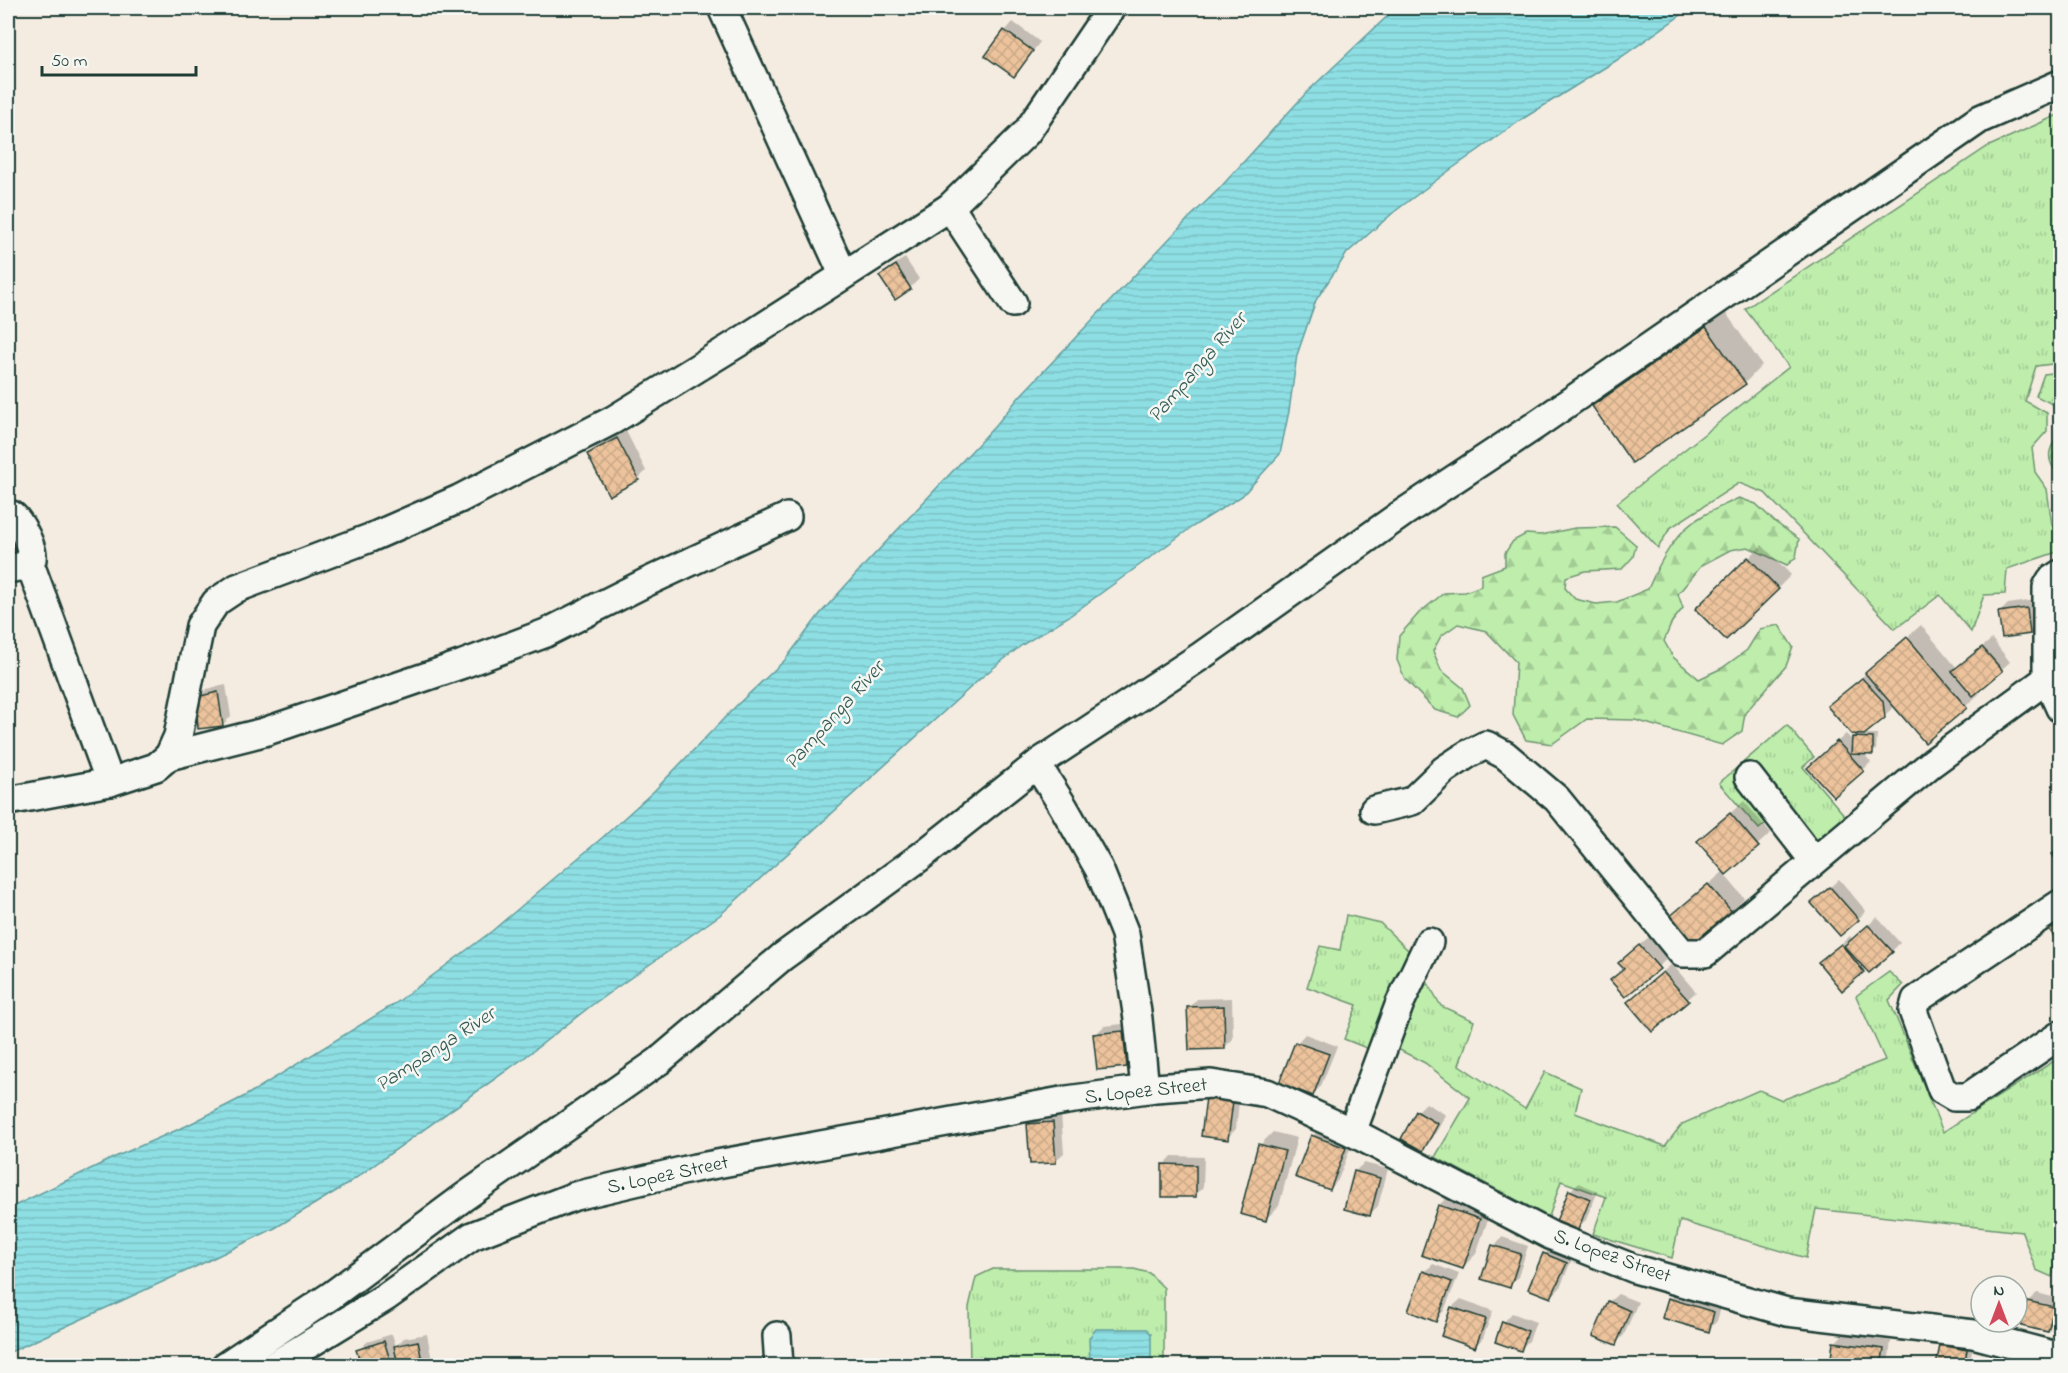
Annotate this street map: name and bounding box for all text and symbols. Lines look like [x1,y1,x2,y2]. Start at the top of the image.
scale bar [42,39,196,77]
text: 50 m [51,49,88,75]
water label: Pampanga River [1141,304,1257,430]
water label: Pampanga River [778,653,895,778]
water label: Pampanga River [370,999,505,1101]
street label: S. Lopez Street [1083,1071,1209,1113]
street label: S. Lopez Street [605,1149,732,1203]
street label: S. Lopez Street [1549,1222,1675,1292]
north arrow [1969,1274,2029,1334]
text: N [1994,1279,2005,1303]

